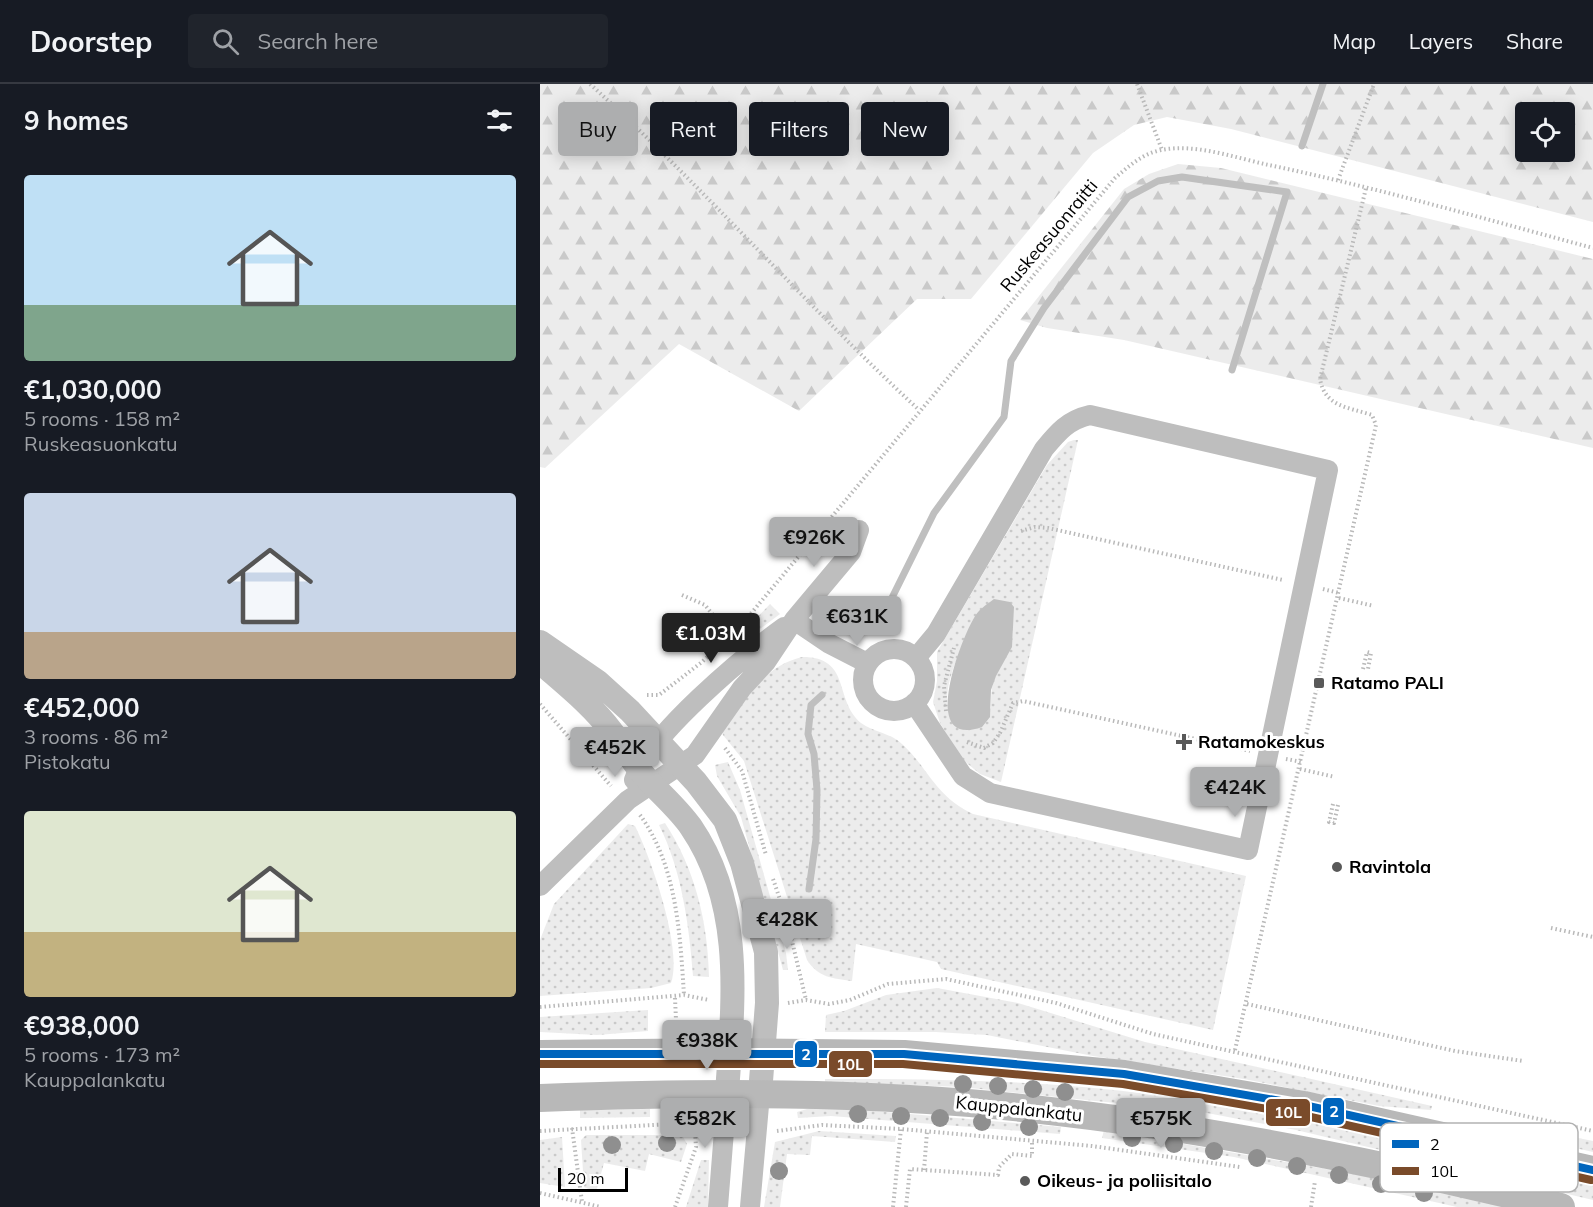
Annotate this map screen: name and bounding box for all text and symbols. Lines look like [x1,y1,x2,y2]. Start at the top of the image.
search box [188,14,608,68]
text: Doorstep [30,24,152,59]
icon: search [209,25,242,58]
text: Search here [257,27,378,55]
text: Map [1333,28,1376,54]
text: Layers [1409,28,1473,54]
text: Share [1506,28,1563,54]
chip: Buy [558,102,638,156]
chip: Rent [650,102,737,156]
chip: Filters [749,102,849,156]
chip: New [861,102,949,156]
map controls [1515,102,1575,162]
button: locate [1515,102,1575,162]
text: 9 homes [24,104,128,137]
icon: filters [483,104,516,137]
street label: Ruskeasuonraitti [995,175,1102,297]
icon: home [216,214,324,322]
text: €1,030,000 [24,373,162,406]
text: 5 rooms · 158 m² [24,406,180,431]
text: Ruskeasuonkatu [24,431,178,456]
pin: €926K [772,517,856,568]
text: €926K [783,524,845,549]
icon: home [216,532,324,640]
pin: €631K [815,596,899,647]
text: €631K [826,603,888,628]
pin: €1.03M [662,613,760,664]
text: €1.03M [676,620,746,645]
place label: Ratamo PALI [1331,671,1444,694]
marker: Ratamo PALI [1312,676,1326,690]
text: €452,000 [24,691,140,724]
text: 3 rooms · 86 m² [24,724,168,749]
pin: €452K [573,727,657,778]
place label: Ratamokeskus [1198,730,1325,753]
marker: Ratamokeskus [1175,733,1193,751]
text: €452K [584,734,646,759]
text: Pistokatu [24,749,111,774]
pin: €424K [1193,767,1277,818]
text: €424K [1204,774,1266,799]
icon: home [216,850,324,958]
place label: Ravintola [1349,855,1431,878]
marker: Ravintola [1330,860,1344,874]
pin: €428K [745,899,829,950]
text: €428K [756,906,818,931]
text: €938,000 [24,1009,140,1042]
pin: €938K [665,1020,749,1071]
text: €938K [676,1027,738,1052]
line badge: 2 [794,1040,818,1068]
text: 5 rooms · 173 m² [24,1042,180,1067]
text: 2 [801,1044,811,1064]
line badge: 10L [828,1050,873,1078]
text: 10L [836,1054,864,1074]
text: Kauppalankatu [24,1067,165,1092]
street label: Kauppalankatu [955,1090,1084,1127]
line badge: 2 [1322,1097,1345,1126]
pin: €582K [663,1098,747,1149]
pin: €575K [1119,1098,1203,1149]
line badge: 10L [1265,1098,1311,1127]
text: 2 [1329,1101,1339,1121]
text: 10L [1274,1102,1302,1122]
text: €582K [674,1105,736,1130]
text: €575K [1130,1105,1192,1130]
legend [1380,1123,1578,1192]
text: 2 [1430,1134,1440,1154]
text: 10L [1430,1161,1458,1181]
scale bar [558,1165,628,1192]
text: 20 m [567,1168,604,1188]
place label: Oikeus- ja poliisitalo [1037,1169,1212,1192]
marker: Oikeus- ja poliisitalo [1018,1174,1032,1188]

